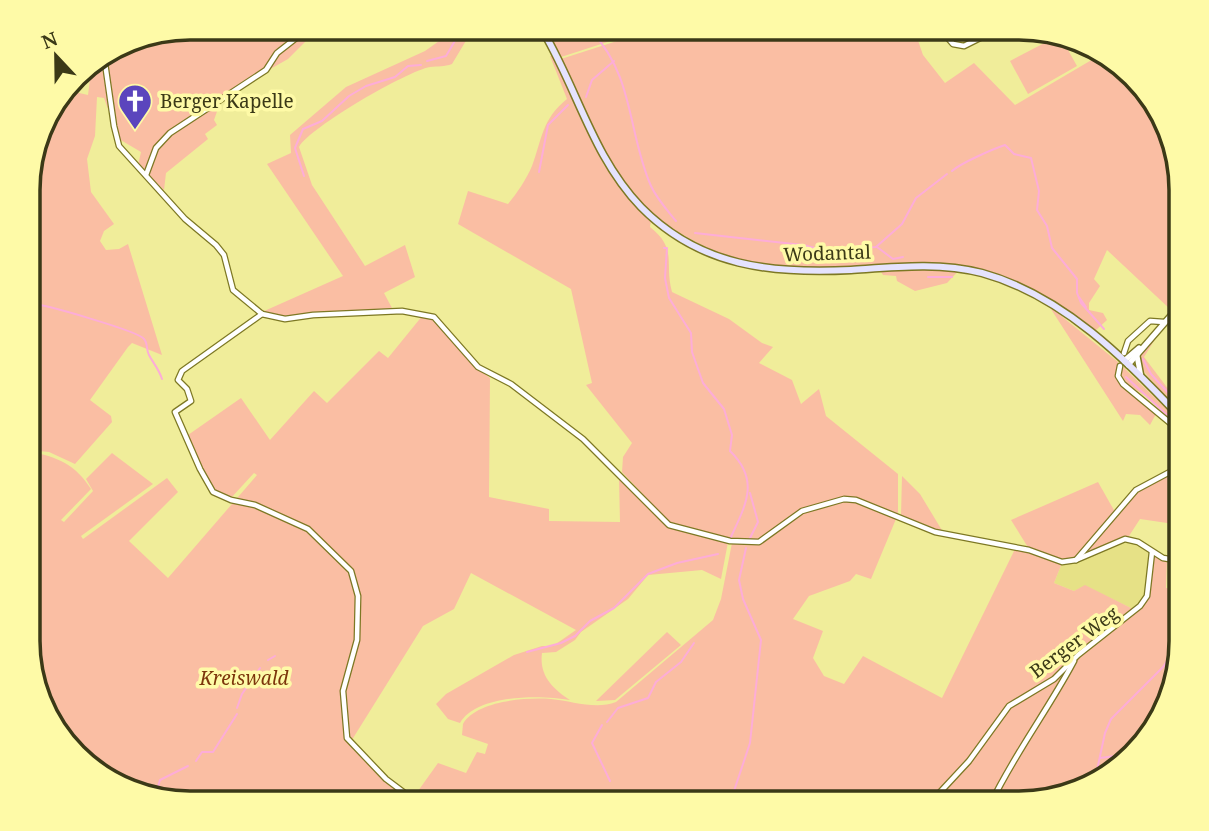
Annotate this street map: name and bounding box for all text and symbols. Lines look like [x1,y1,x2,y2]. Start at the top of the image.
north arrow [21,21,91,91]
text: N [38,25,61,55]
church icon: Berger Kapelle [116,82,154,131]
place label: Berger Kapelle [160,88,294,114]
street label: Wodantal [783,238,871,268]
street label: Berger Weg [1024,600,1124,684]
park label: Kreiswald [198,665,290,691]

